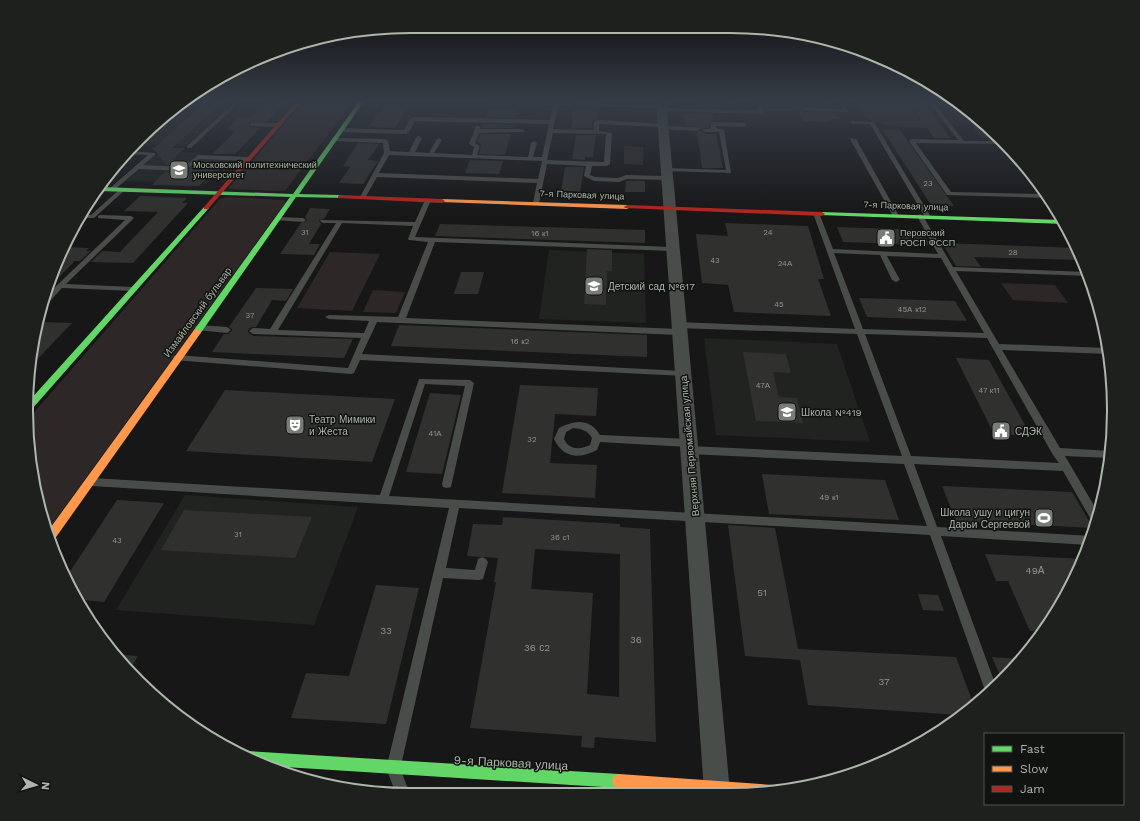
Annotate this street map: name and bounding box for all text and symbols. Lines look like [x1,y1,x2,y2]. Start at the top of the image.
school or university icon: Московский политехнический университет [168,159,190,181]
place label: Московский политехнический университет [193,160,317,180]
house number: 23 [923,179,933,188]
street label: 7-я Парковая улица [539,189,625,201]
street label: 7-я Парковая улица [863,200,949,212]
public building icon: Перовский РОСП ФССП [875,227,897,249]
house number: 31 [301,228,309,237]
house number: 24 [763,228,773,237]
place label: Перовский РОСП ФССП [900,228,955,248]
house number: 16 к1 [531,229,549,238]
house number: 28 [1008,248,1018,257]
house number: 43 [710,256,720,265]
house number: 24А [778,259,793,268]
street label: Измайловский бульвар [161,265,234,359]
school or university icon: Детский сад №617 [583,275,605,297]
place label: Детский сад №617 [608,281,695,292]
house number: 45 [774,300,784,309]
house number: 45А к12 [898,305,927,314]
house number: 37 [246,311,255,320]
house number: 16 к2 [511,337,530,346]
street label: Верхняя Первомайская улица [678,375,701,517]
house number: 47А [756,381,771,390]
house number: 47 к11 [978,386,1000,395]
school or university icon: Школа №419 [776,401,798,423]
place label: Школа №419 [801,407,862,418]
theatre icon: Театр Мимики и Жеста [284,414,306,436]
place label: Театр Мимики и Жеста [309,414,375,437]
public building icon: СДЭК [990,420,1012,442]
place label: СДЭК [1015,426,1042,437]
house number: 41А [428,429,442,438]
house number: 32 [527,435,537,444]
house number: 49 к1 [819,493,839,502]
place label: Школа ушу и цигун Дарьи Сергеевой [940,507,1030,530]
sports icon: Школа ушу и цигун Дарьи Сергеевой [1033,507,1055,529]
house number: 31 [234,530,242,539]
house number: 36 с1 [550,533,570,542]
house number: 43 [112,536,122,545]
house number: 49А [1026,565,1045,576]
house number: 51 [757,587,767,598]
house number: 33 [380,625,392,636]
house number: 36 [630,634,642,645]
house number: 36 с2 [524,642,550,653]
house number: 37 [878,676,890,687]
legend [984,733,1124,805]
text: Fast [1020,742,1045,756]
street label: 9-я Парковая улица [453,753,569,773]
text: Slow [1020,762,1048,776]
north arrow [16,765,56,805]
text: N [39,781,52,790]
text: Jam [1020,782,1045,796]

